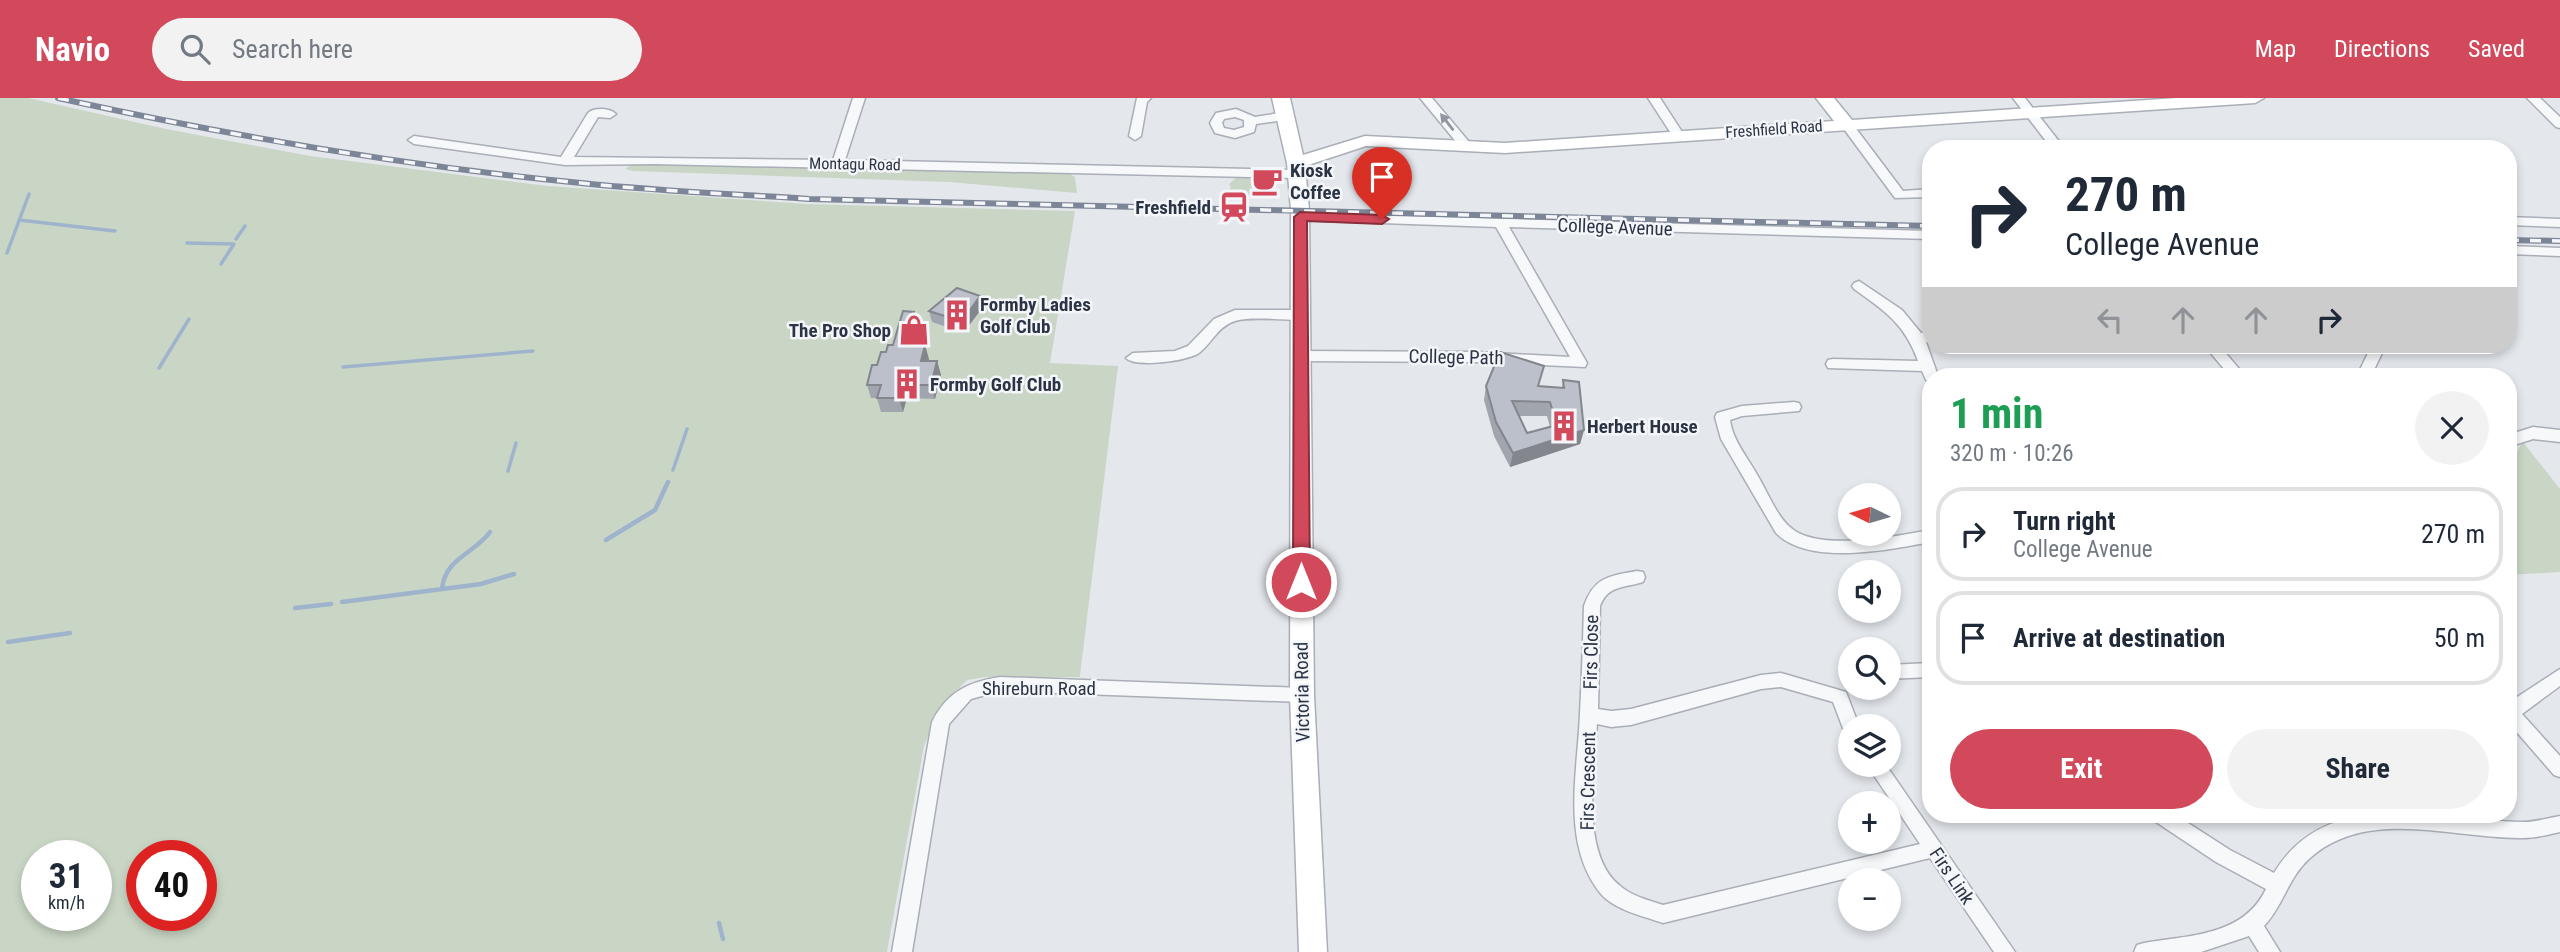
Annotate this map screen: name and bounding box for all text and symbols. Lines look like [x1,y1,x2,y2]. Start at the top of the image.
search box [152,18,642,81]
text: Navio [35,30,110,69]
icon: search [176,30,214,68]
text: Search here [232,34,353,64]
text: Map [2255,35,2296,63]
text: Directions [2334,35,2430,63]
text: Saved [2468,35,2525,63]
one-way arrow [1439,113,1454,131]
street label: Freshfield Road [1725,116,1823,142]
pin [1352,147,1412,219]
street label: Montagu Road [809,154,901,174]
icon: arrive [1363,158,1401,196]
place label: Kiosk Coffee [1290,159,1341,204]
cafe icon: Kiosk Coffee [1250,164,1284,198]
text: 270 m [2065,166,2187,223]
icon: right [1950,168,2041,259]
station icon: Freshfield [1217,190,1251,224]
place label: Freshfield [1135,196,1211,219]
street label: College Avenue [1557,213,1673,241]
text: College Avenue [2065,225,2259,263]
place label: Formby Ladies Golf Club [980,293,1091,338]
building icon: Formby Ladies Golf Club [940,298,974,332]
icon: left [2091,301,2129,339]
icon: ahead [2164,301,2202,339]
icon: ahead [2237,301,2275,339]
icon: right [2310,301,2348,339]
shop icon: The Pro Shop [897,313,931,347]
place label: The Pro Shop [789,319,891,342]
street label: College Path [1408,345,1504,369]
building icon: Formby Golf Club [890,367,924,401]
place label: Formby Golf Club [930,373,1061,396]
text: 1 min [1950,389,2043,438]
button: close [2415,391,2489,465]
building icon: Herbert House [1547,409,1581,443]
place label: Herbert House [1587,415,1698,438]
text: 320 m · 10:26 [1950,440,2074,467]
north arrow [1838,483,1900,546]
map controls [1838,483,1901,931]
text: Turn right [2013,506,2115,536]
icon: right [1954,515,1992,553]
text: 270 m [2421,519,2485,549]
text: College Avenue [2013,536,2153,563]
position arrow [1264,545,1338,619]
button: sound [1838,560,1901,623]
street label: Firs Close [1579,614,1603,689]
icon: arrive [1954,619,1992,657]
text: Arrive at destination [2013,623,2225,653]
text: 50 m [2434,623,2485,653]
button: search [1838,637,1901,700]
street label: Victoria Road [1290,642,1314,742]
street label: Shireburn Road [982,677,1096,700]
button: layers [1838,714,1901,777]
button: Exit [1950,729,2213,809]
button: Share [2227,729,2489,809]
street label: Firs Crescent [1576,731,1600,831]
button: + [1838,791,1901,854]
speed limit sign: 40 [126,840,217,931]
street label: Firs Link [1925,843,1980,909]
text: 31 [49,856,84,897]
button: − [1838,868,1901,931]
text: km/h [48,892,85,913]

